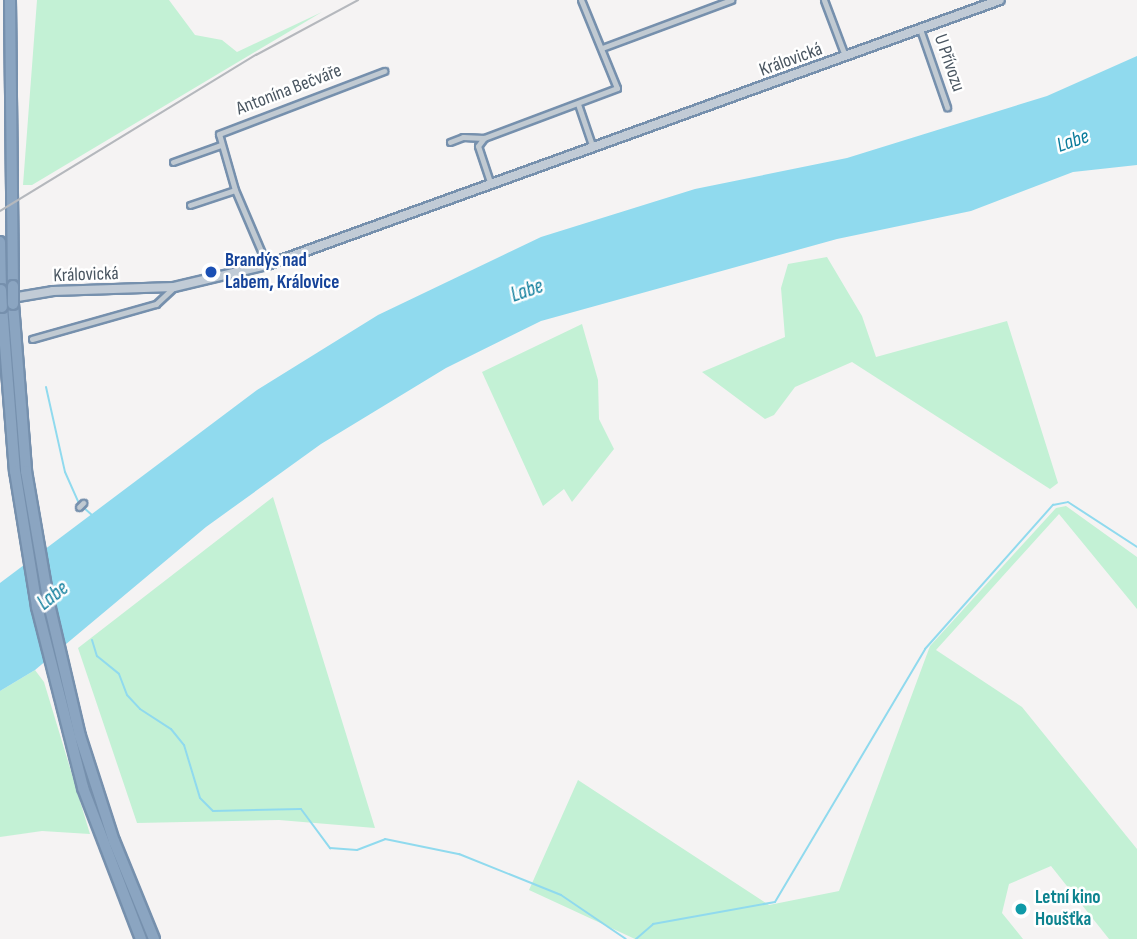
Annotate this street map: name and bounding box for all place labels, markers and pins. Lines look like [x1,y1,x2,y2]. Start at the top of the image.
place label: Brandýs nad Labem, Královice [225,250,339,294]
marker: Brandýs nad Labem, Královice [203,264,219,280]
place label: Letní kino Houšťka [1035,887,1101,931]
marker: Letní kino Houšťka [1013,901,1029,917]

